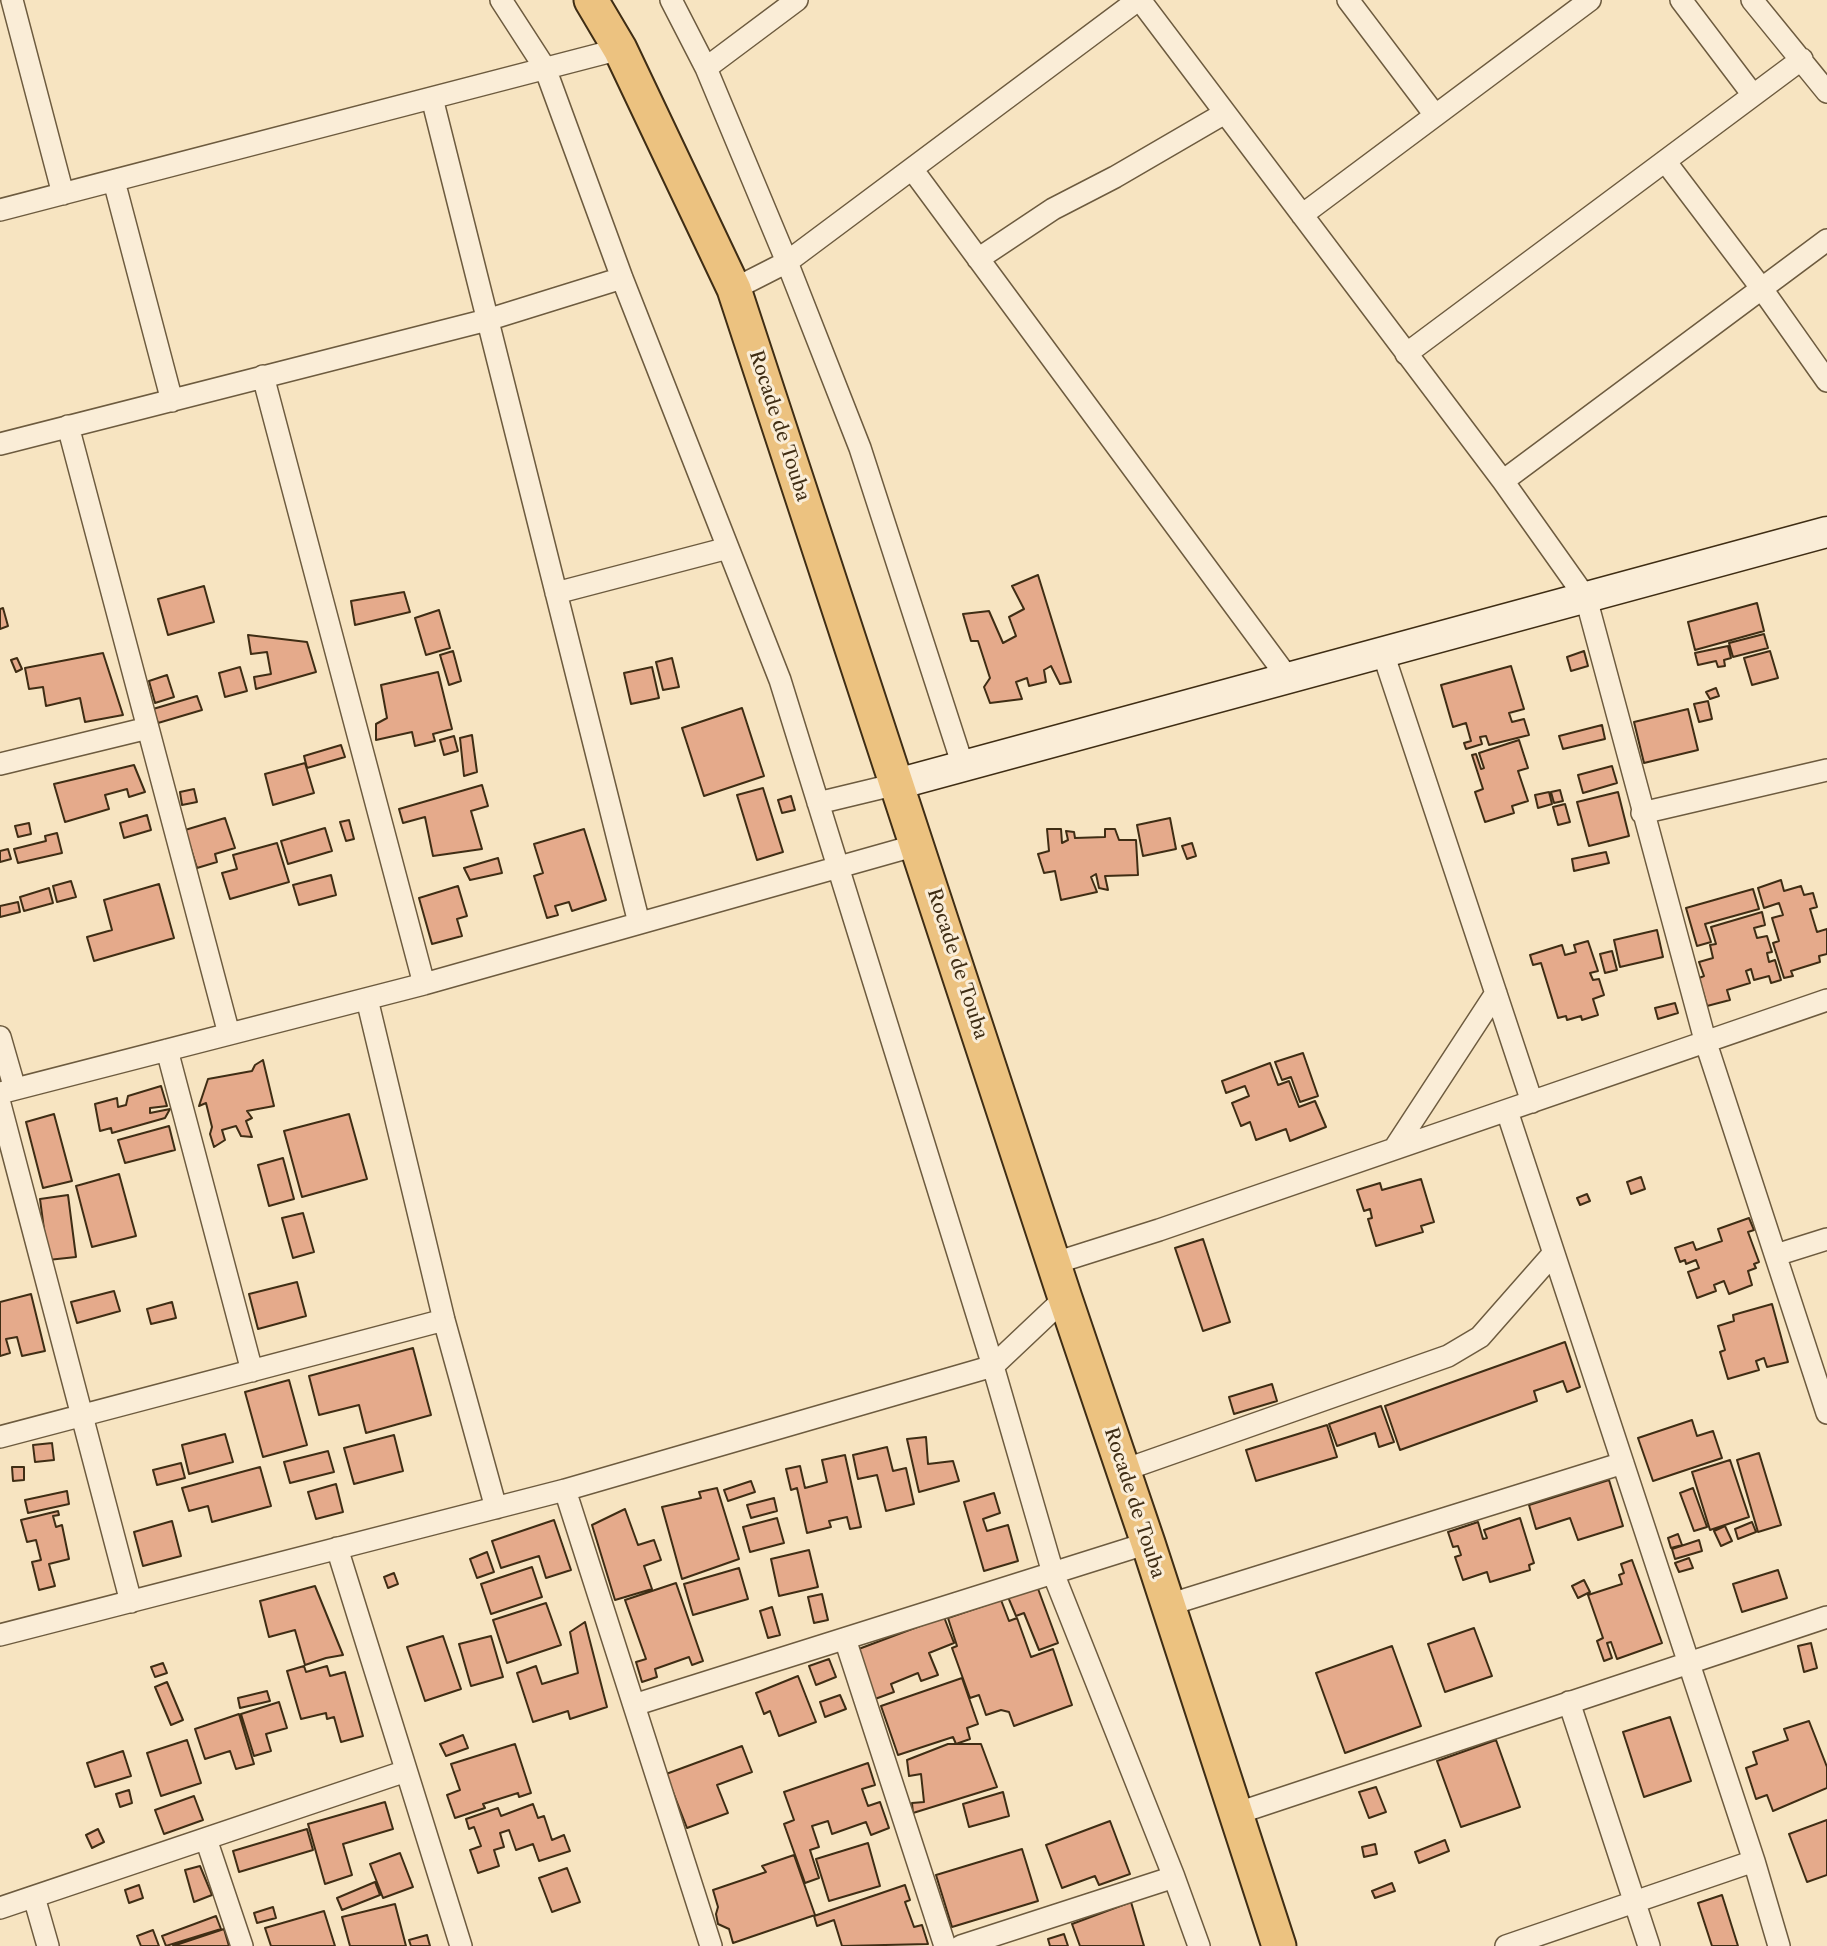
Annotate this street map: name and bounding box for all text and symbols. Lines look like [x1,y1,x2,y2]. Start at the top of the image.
street label: Rocade de Touba [744,348,814,504]
street label: Rocade de Touba [922,886,992,1042]
street label: Rocade de Touba [1099,1425,1169,1581]

